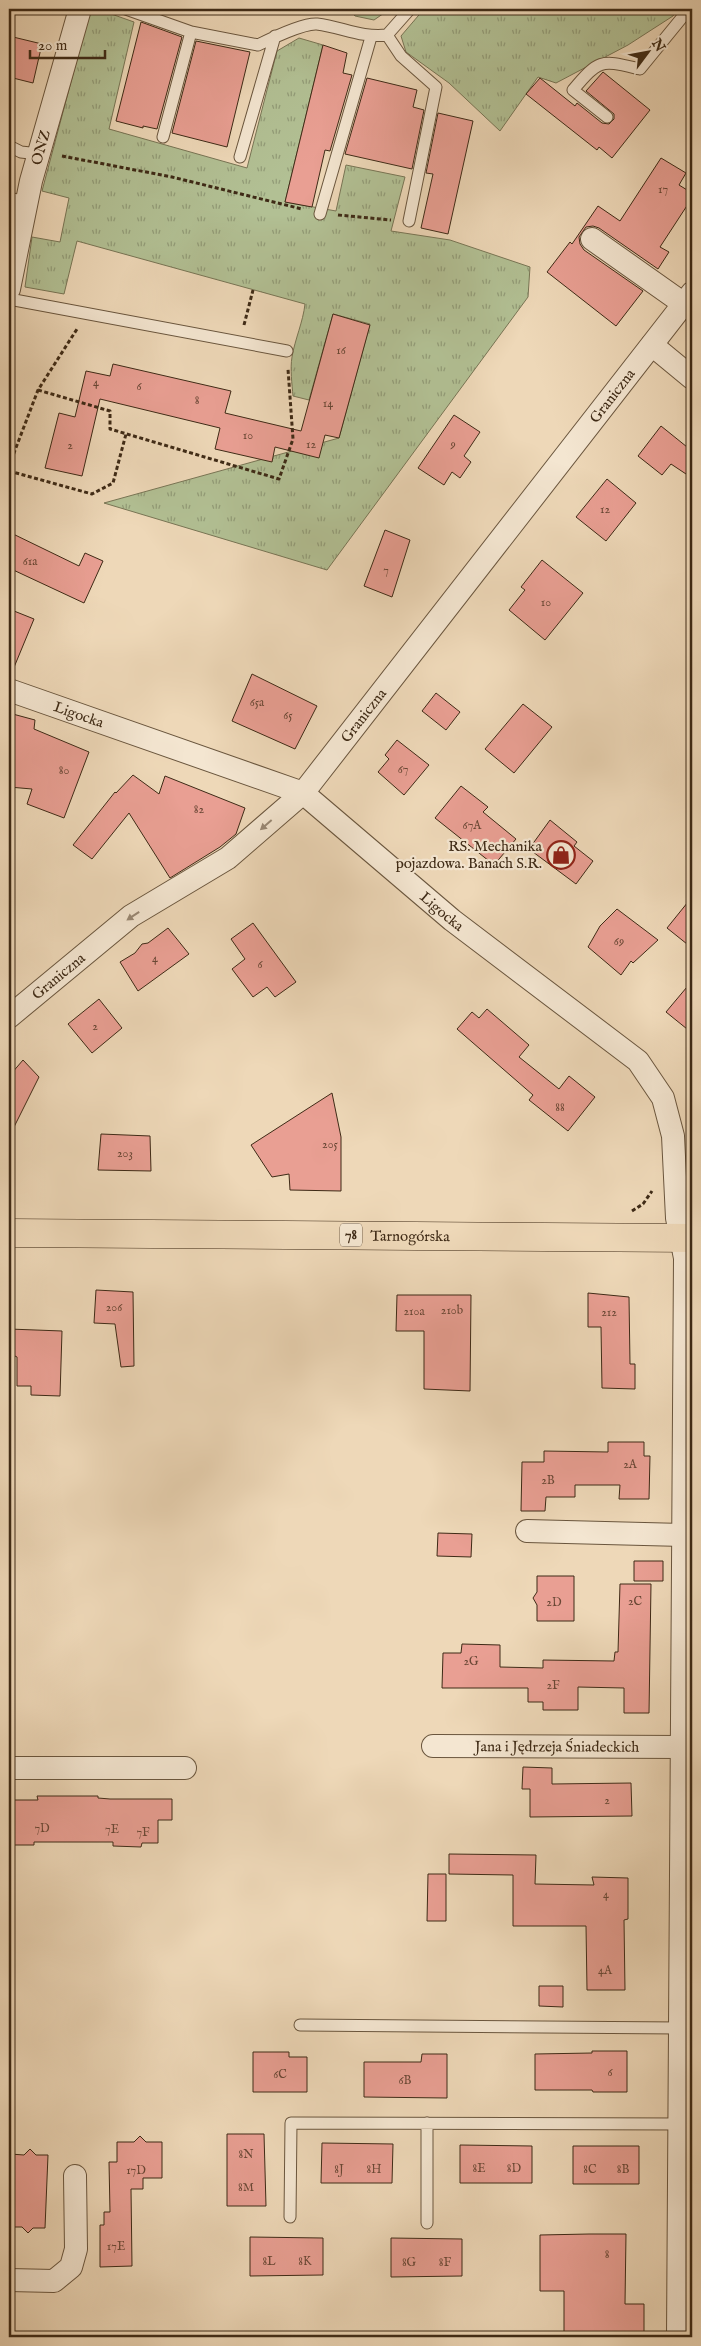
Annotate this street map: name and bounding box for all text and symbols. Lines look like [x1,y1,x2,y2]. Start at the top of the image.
scale bar [30,28,105,60]
north arrow [624,28,674,78]
text: N [647,35,669,56]
text: 20 m [38,36,68,55]
street label: ONZ [26,127,55,167]
house number: 17 [658,182,668,197]
house number: 16 [336,343,347,358]
street label: Graniczna [585,364,639,427]
house number: 4 [93,375,99,390]
house number: 6 [136,379,142,394]
house number: 8 [195,393,200,408]
house number: 14 [323,396,333,411]
house number: 10 [243,428,253,443]
house number: 12 [306,437,316,452]
house number: 9 [449,437,456,452]
house number: 2 [67,438,73,453]
house number: 12 [600,502,610,517]
house number: 61a [23,554,38,569]
house number: 7 [383,563,389,578]
house number: 10 [541,595,551,610]
street label: Graniczna [336,684,391,746]
house number: 65a [250,695,265,710]
street label: Ligocka [51,697,107,732]
house number: 65 [283,708,293,723]
house number: 67 [398,762,408,777]
house number: 80 [59,763,69,778]
house number: 82 [194,802,205,817]
house number: 67A [463,818,482,833]
one-way arrow [260,819,273,830]
place label: RS. Mechanika pojazdowa. Banach S.R. [396,837,543,873]
shop icon: RS. Mechanika pojazdowa. Banach S.R. [546,840,576,870]
street label: Ligocka [416,887,468,936]
one-way arrow [126,911,139,921]
house number: 69 [614,934,624,949]
street label: Graniczna [28,948,89,1004]
house number: 4 [152,951,158,966]
house number: 6 [257,957,263,972]
house number: 2 [92,1019,98,1034]
house number: 88 [555,1100,565,1115]
house number: 205 [322,1137,339,1152]
house number: 203 [117,1146,133,1161]
road number: 78 [340,1224,362,1246]
street label: Tarnogórska [370,1226,450,1246]
house number: 206 [106,1300,123,1315]
house number: 210b [441,1303,463,1318]
house number: 210a [403,1304,425,1319]
house number: 212 [601,1305,617,1320]
house number: 2A [623,1457,638,1472]
house number: 2B [541,1473,555,1488]
house number: 2C [628,1594,643,1609]
house number: 2D [546,1595,562,1610]
house number: 2G [463,1654,479,1669]
house number: 2F [546,1678,560,1693]
street label: Jana i Jędrzeja Śniadeckich [473,1737,639,1756]
house number: 2 [604,1793,610,1808]
house number: 7D [34,1821,50,1836]
house number: 7E [105,1822,119,1837]
house number: 7F [136,1825,150,1840]
house number: 4 [603,1887,609,1902]
house number: 4A [598,1963,613,1978]
house number: 6 [607,2065,613,2080]
house number: 6C [273,2067,287,2082]
house number: 6B [398,2073,412,2088]
house number: 8N [238,2147,254,2162]
house number: 8E [472,2161,486,2176]
house number: 8D [507,2161,522,2176]
house number: 8J [334,2162,344,2178]
house number: 8H [366,2162,382,2177]
house number: 8C [583,2162,597,2177]
house number: 8B [617,2162,629,2177]
house number: 17D [126,2163,146,2178]
house number: 8M [238,2180,254,2195]
house number: 17E [107,2239,125,2254]
house number: 8 [605,2247,610,2262]
house number: 8L [262,2254,276,2269]
house number: 8K [298,2254,312,2269]
house number: 8G [402,2255,417,2270]
house number: 8F [439,2255,452,2270]

